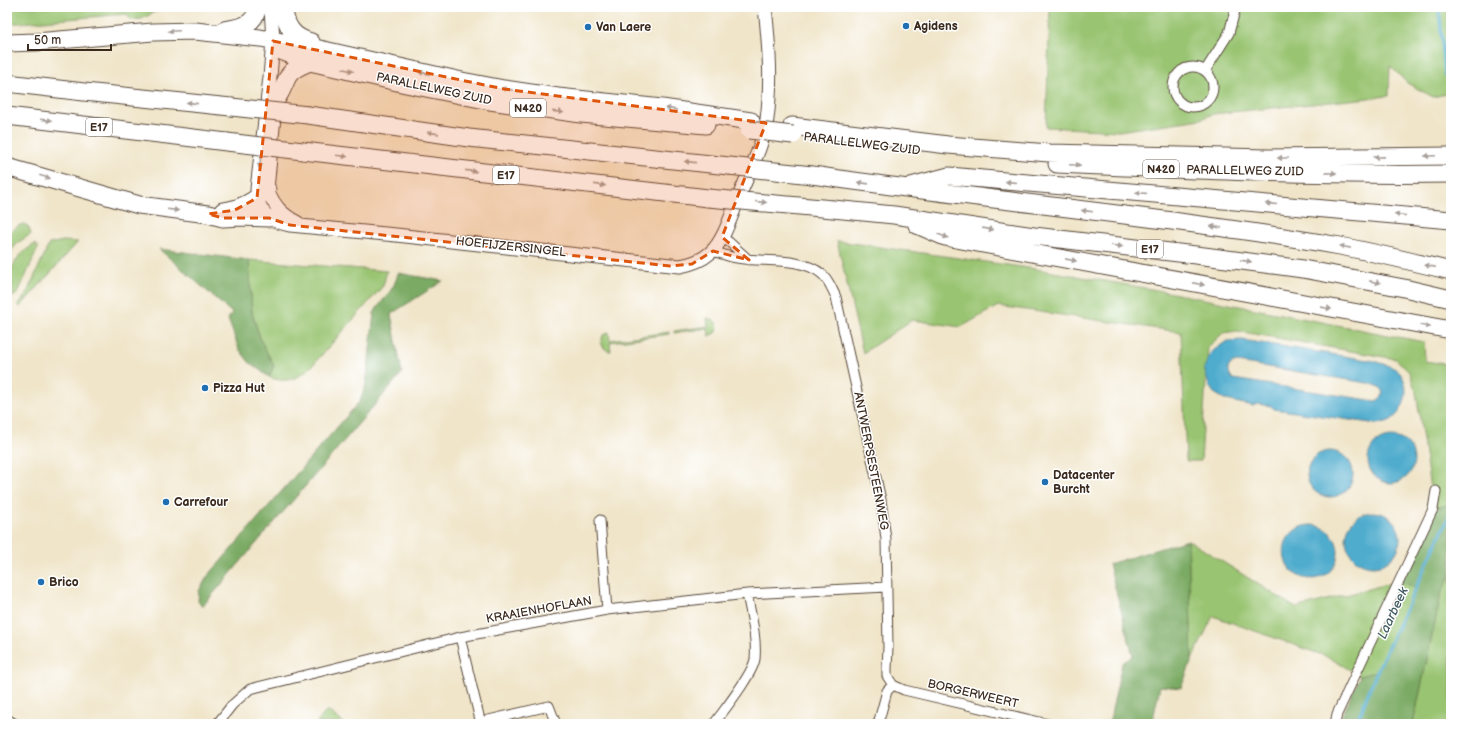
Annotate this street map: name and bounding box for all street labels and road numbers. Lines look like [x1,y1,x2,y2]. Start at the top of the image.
street label: PARALLELWEG ZUID [375,69,493,109]
road number: N420 [510,99,546,117]
road number: E17 [86,118,112,136]
street label: PARALLELWEG ZUID [803,129,921,159]
road number: N420 [1143,160,1179,178]
street label: PARALLELWEG ZUID [1186,162,1304,180]
road number: E17 [493,166,519,184]
street label: HOEFIJZERSINGEL [455,234,567,260]
road number: E17 [1137,240,1163,258]
street label: ANTWERPSESTEENWEG [850,391,892,531]
street label: KRAAIENHOFLAAN [485,593,593,627]
street label: BORGERWEERT [926,676,1021,712]

